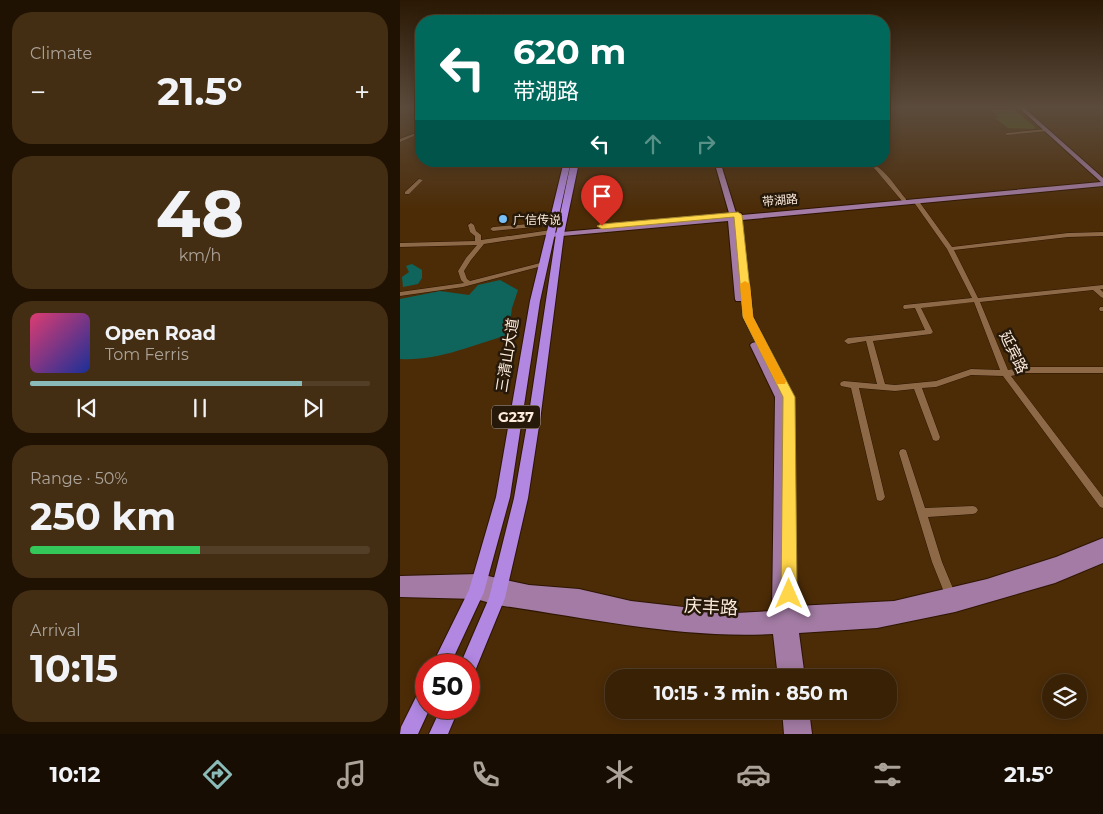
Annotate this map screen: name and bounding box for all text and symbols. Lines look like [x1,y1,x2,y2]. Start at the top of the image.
text: 620 m [513,30,626,73]
icon: left [430,35,495,100]
text: Climate [30,44,92,63]
text: 21.5° [157,68,243,115]
text: − [30,75,46,109]
text: + [354,75,370,109]
text: 带湖路 [513,78,579,105]
icon: left [586,130,614,158]
icon: ahead [639,130,667,158]
icon: right [692,130,720,158]
text: 48 [156,174,244,253]
pin [581,175,623,226]
icon: arrive [588,182,616,210]
street label: 带湖路 [761,191,799,209]
place label: 广信传说 [513,212,561,227]
marker: 广信传说 [497,213,509,225]
text: km/h [179,246,221,265]
street label: 三清山大道 [492,316,522,394]
text: Open Road [105,322,216,345]
street label: 延宾路 [996,328,1032,376]
text: Tom Ferris [105,345,189,364]
icon: previous [73,394,101,422]
icon: pause [186,394,214,422]
icon: next [299,394,327,422]
road number: G237 [492,406,540,428]
text: Range · 50% [30,469,128,488]
text: 250 km [30,493,176,540]
position arrow [762,567,814,619]
street label: 庆丰路 [683,595,739,619]
text: Arrival [30,621,80,640]
text: 10:15 [30,645,118,692]
speed limit sign: 50 [415,654,480,719]
map controls [1042,674,1087,719]
button: layers [1042,674,1087,719]
text: 10:15 · 3 min · 850 m [654,682,848,705]
icon: directions [200,757,235,792]
icon: music [334,757,369,792]
icon: phone [468,757,503,792]
icon: climate [602,757,637,792]
icon: car [736,757,771,792]
icon: filters [870,757,905,792]
text: 10:12 [50,761,100,788]
text: 21.5° [1004,761,1053,788]

